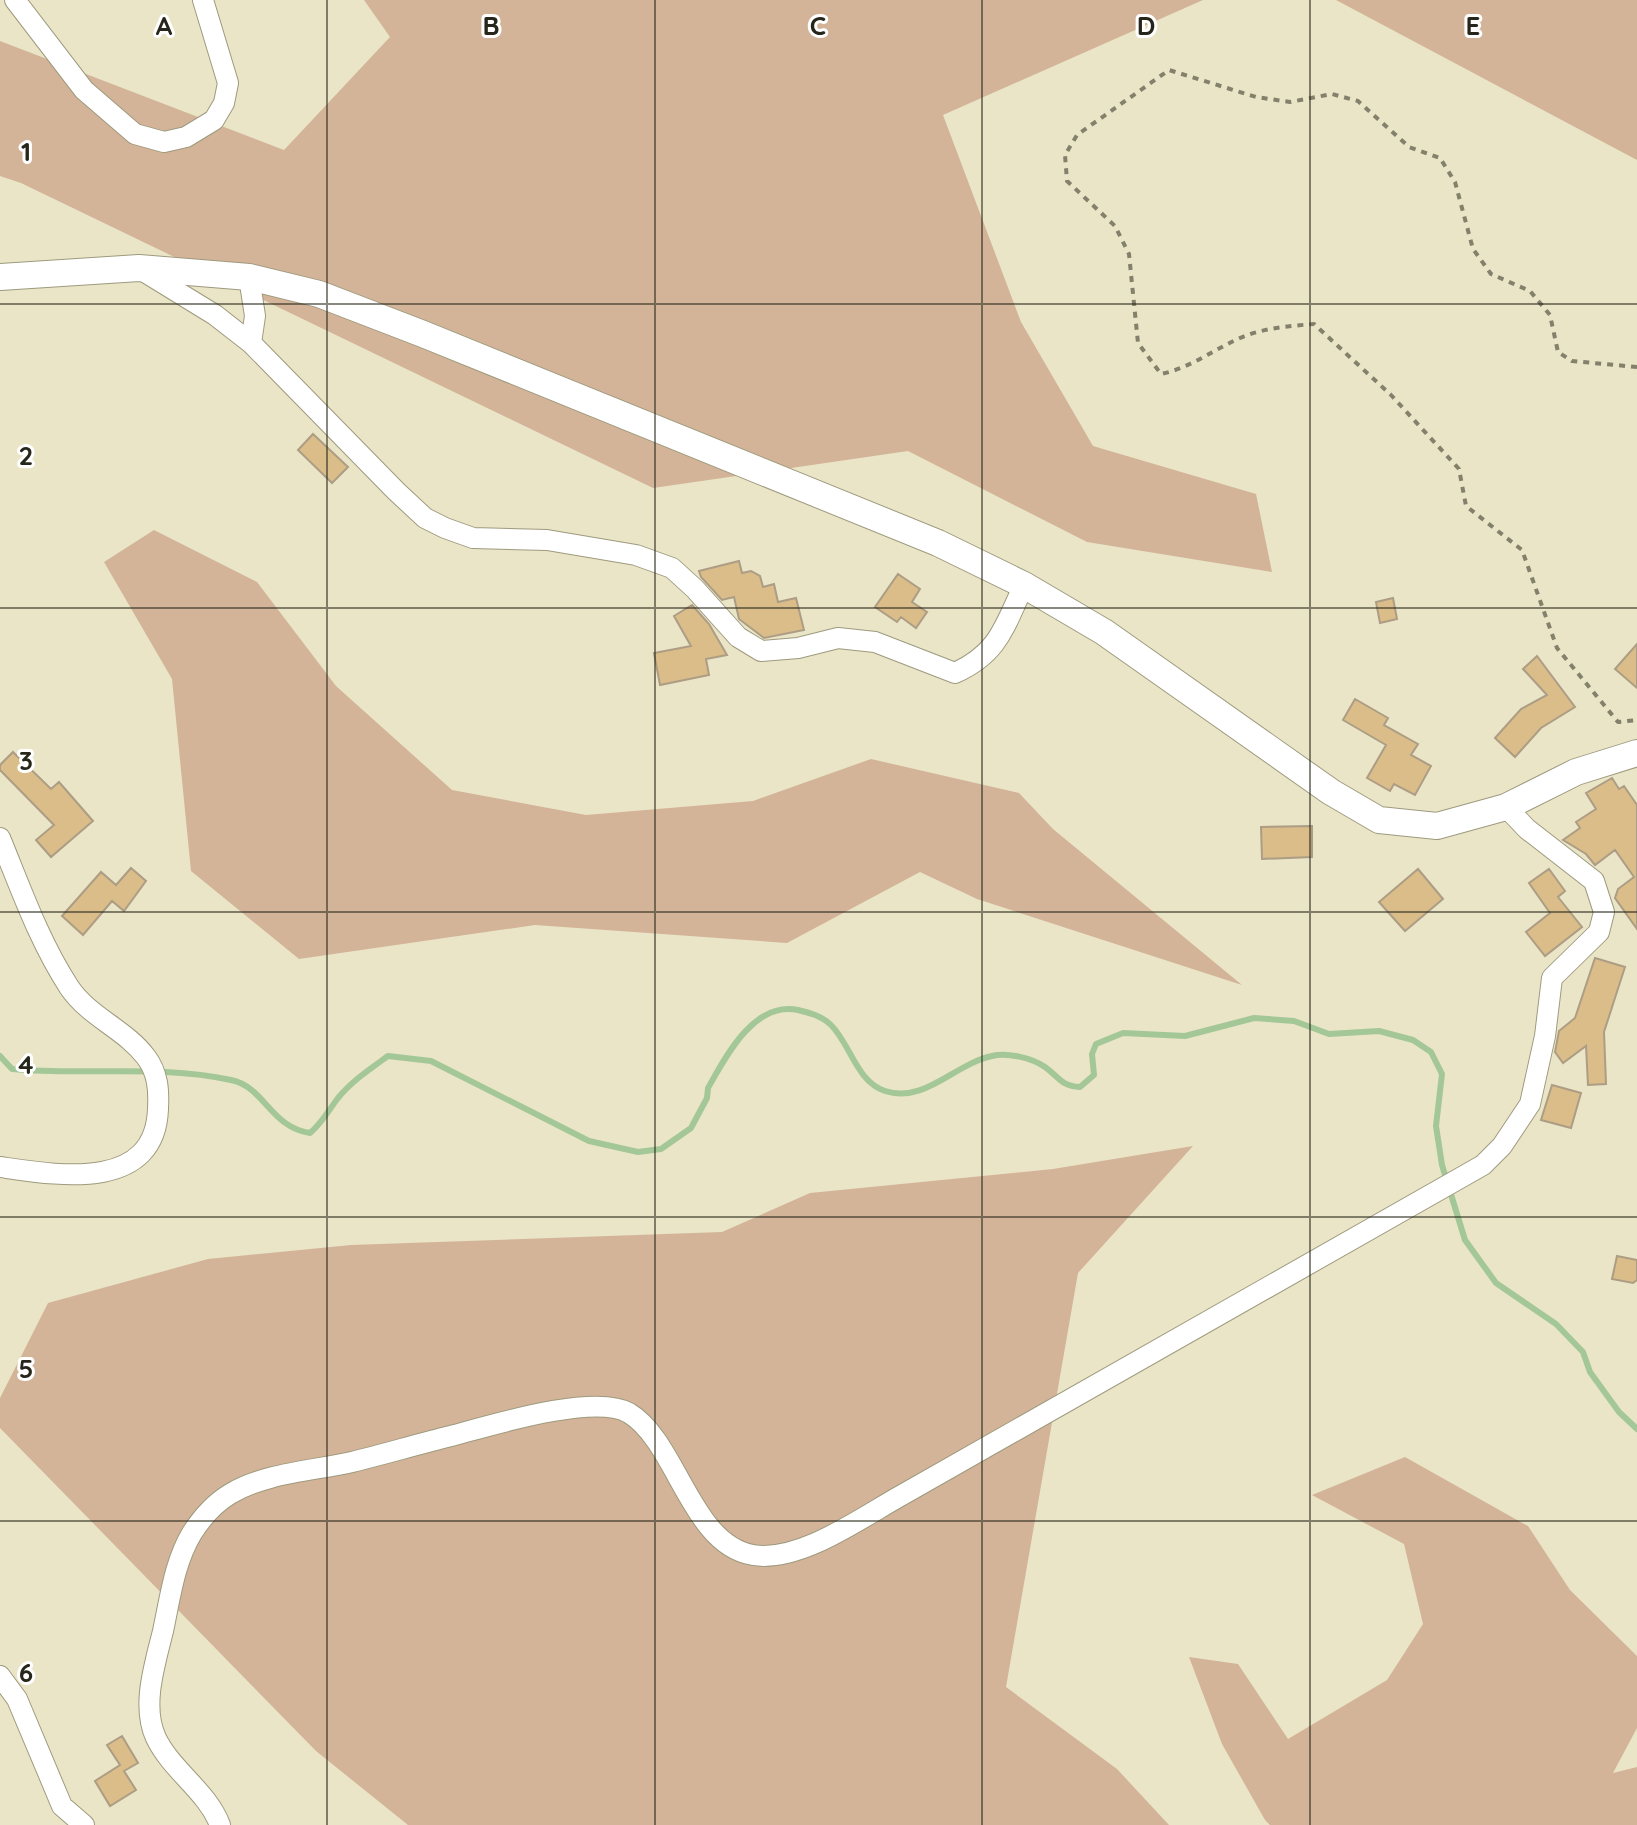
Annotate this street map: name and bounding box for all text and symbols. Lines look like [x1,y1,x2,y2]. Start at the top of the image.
text: A [156,9,173,42]
text: B [482,9,500,42]
text: C [810,9,826,42]
text: D [1137,9,1155,42]
text: E [1466,9,1480,42]
text: 1 [21,135,31,168]
text: 2 [19,439,33,472]
text: 3 [19,744,33,777]
text: 4 [18,1048,34,1081]
text: 5 [19,1352,33,1385]
text: 6 [19,1656,33,1689]

